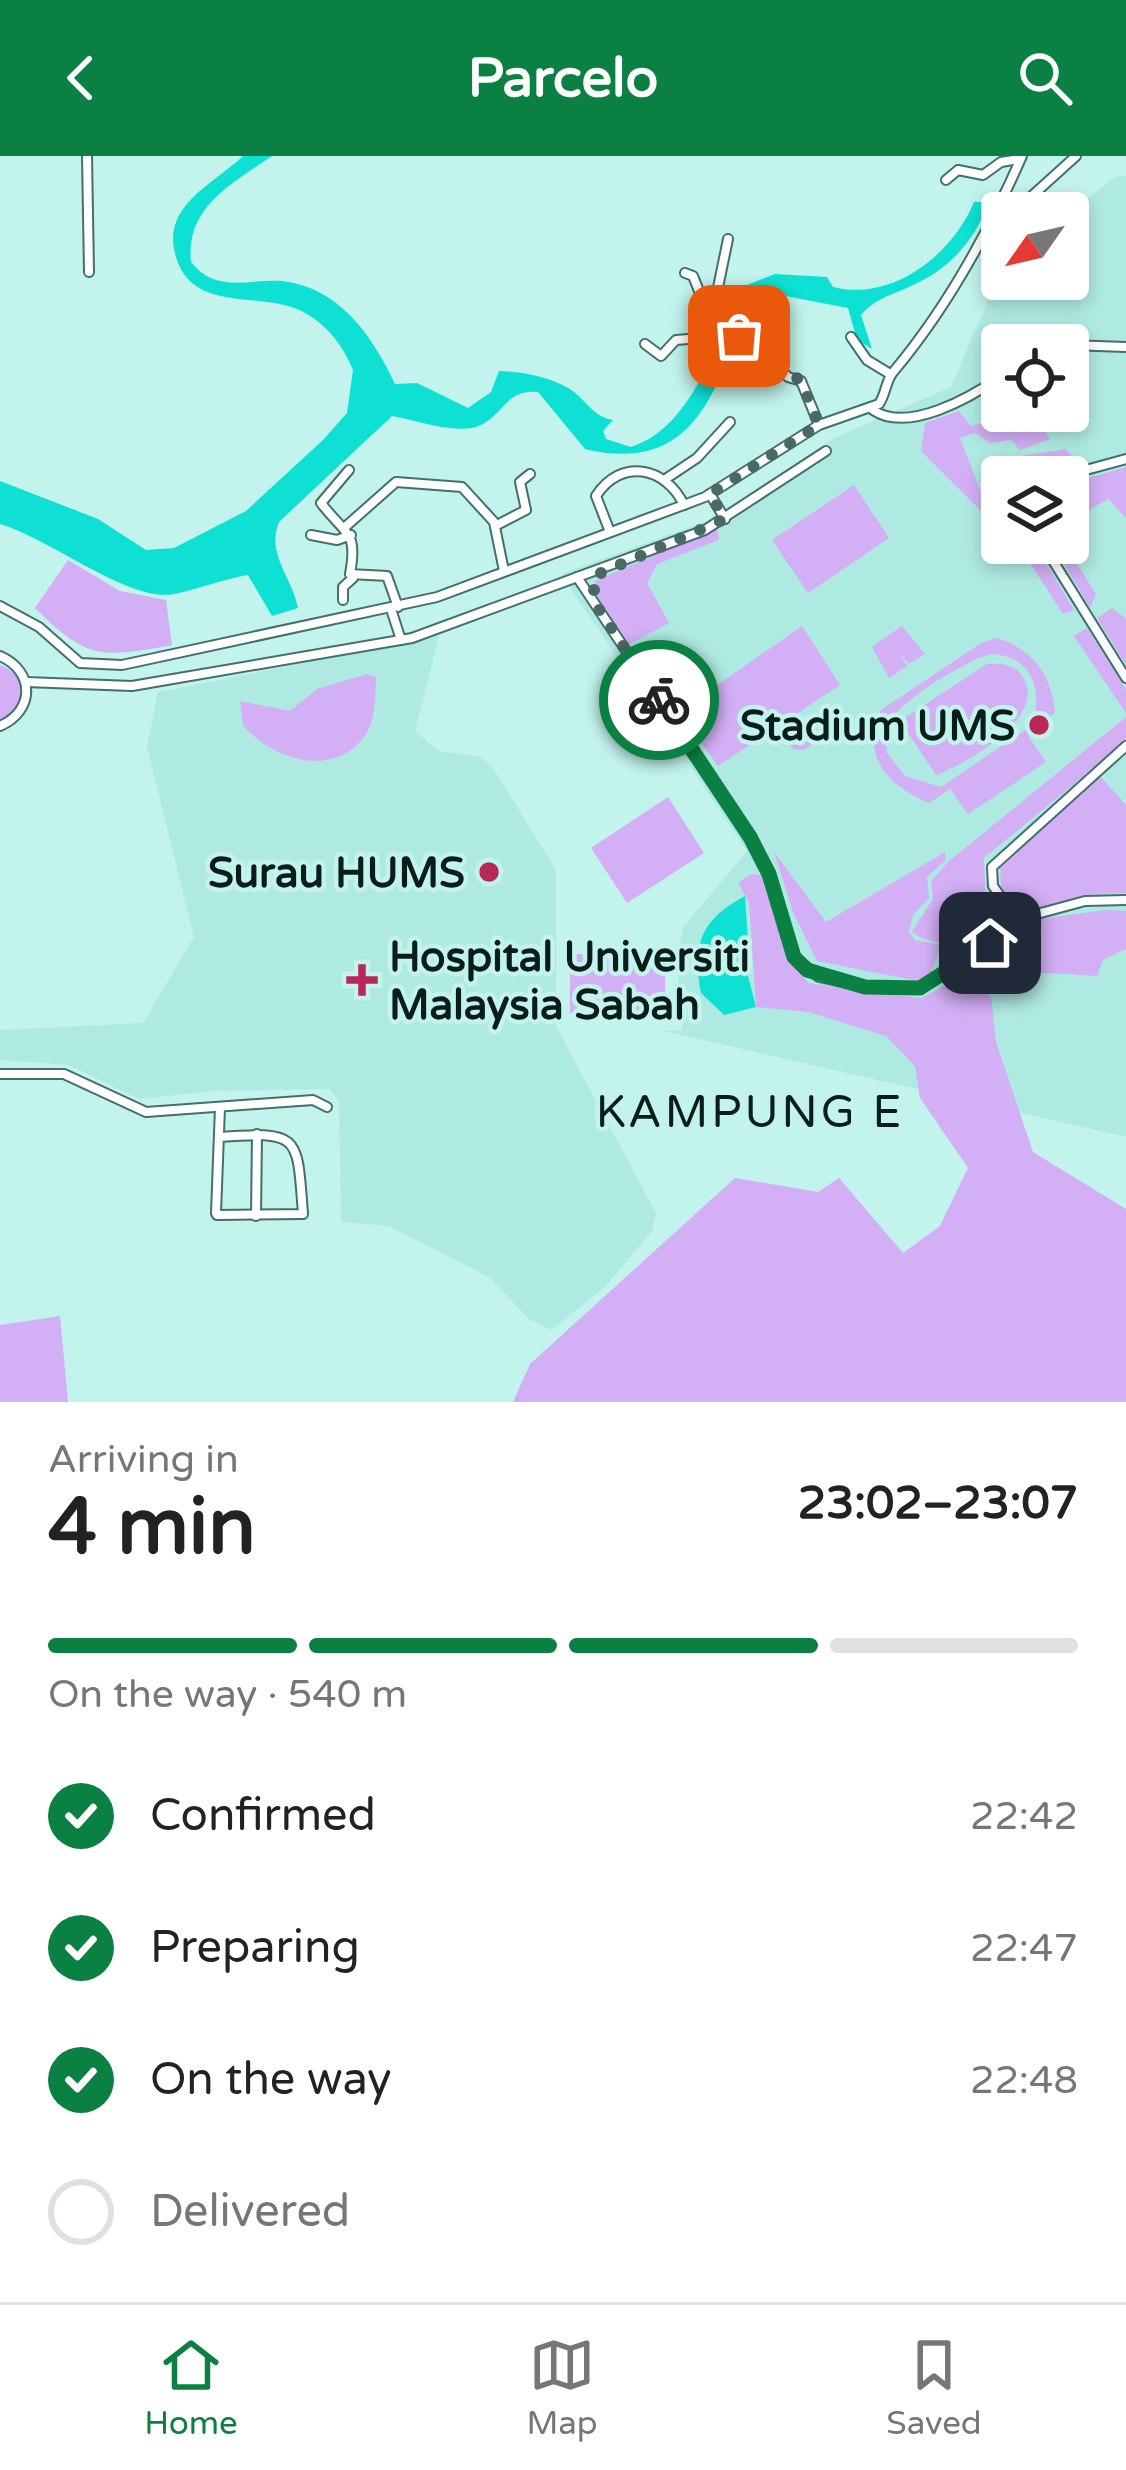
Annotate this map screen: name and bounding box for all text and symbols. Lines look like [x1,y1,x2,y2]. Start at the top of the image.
icon: back [48,45,114,111]
icon: search [1012,45,1078,111]
text: Parcelo [468,46,658,111]
north arrow [981,192,1089,300]
map controls [981,192,1089,564]
pin [688,285,790,387]
icon: bag [706,303,772,369]
button: locate [981,324,1089,432]
button: layers [981,456,1089,564]
courier [599,640,719,760]
icon: bike [626,667,692,733]
place label: Stadium UMS [740,701,1015,752]
marker: Stadium UMS [1026,712,1052,738]
place label: Surau HUMS [208,848,465,899]
marker: Surau HUMS [476,859,502,885]
pin [939,892,1041,994]
icon: home [957,910,1023,976]
place label: Hospital Universiti Malaysia Sabah [389,932,750,1031]
marker: Hospital Universiti Malaysia Sabah [346,964,378,996]
district label: KAMPUNG E [596,1086,904,1140]
text: Arriving in [48,1436,239,1483]
text: 23:02–23:07 [798,1477,1078,1531]
text: 4 min [48,1481,256,1575]
text: On the way · 540 m [48,1671,407,1718]
icon: check [48,1783,114,1849]
text: Confirmed [150,1789,376,1843]
text: 22:42 [970,1793,1078,1840]
icon: check [48,1915,114,1981]
text: Preparing [150,1921,360,1975]
text: 22:47 [970,1925,1078,1972]
icon: check [48,2047,114,2113]
text: On the way [150,2053,391,2107]
text: 22:48 [970,2057,1078,2104]
text: Delivered [150,2185,350,2239]
tab: Home [144,2332,238,2443]
tab: Map [526,2332,598,2443]
tab: Saved [886,2332,982,2443]

